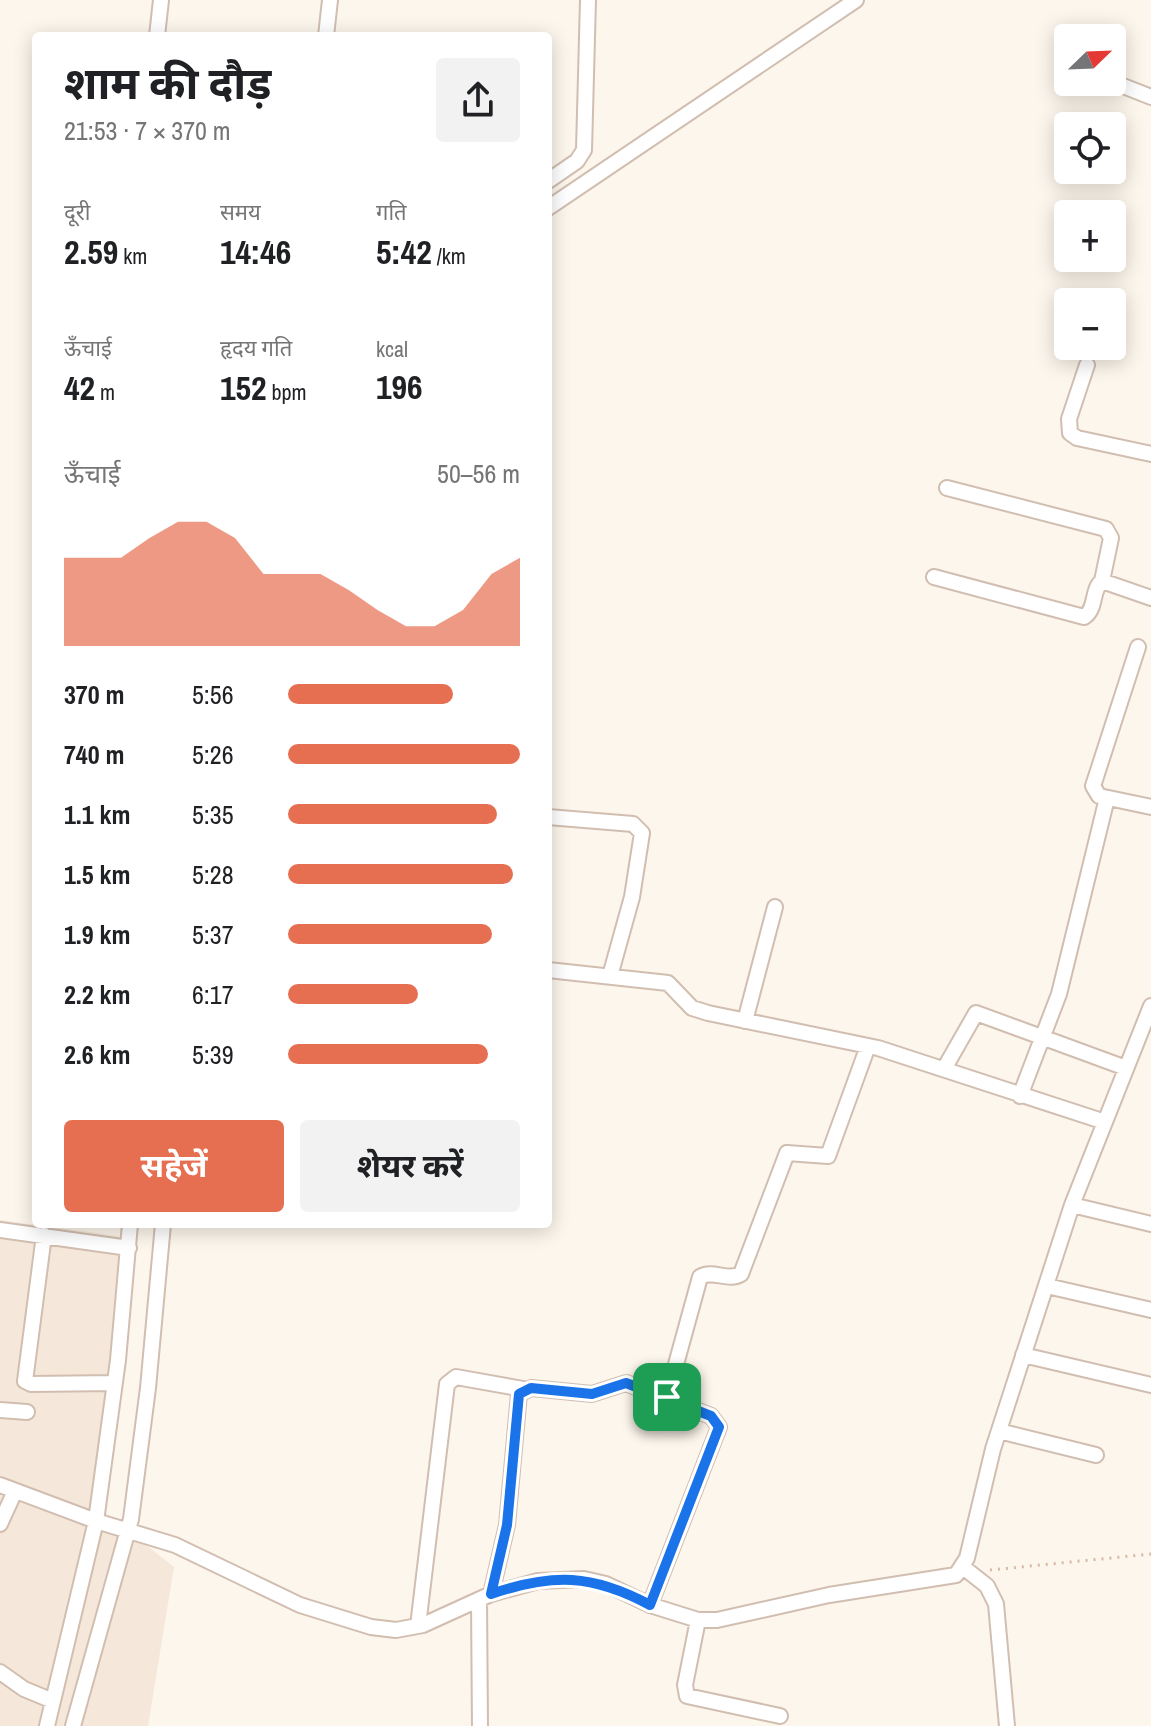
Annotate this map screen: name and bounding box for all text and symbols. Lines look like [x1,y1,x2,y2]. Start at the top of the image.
north arrow [1054,24,1126,96]
map controls [1054,24,1126,360]
text: शाम की दौड़ [64,53,271,113]
button: share [436,58,520,142]
button: locate [1054,112,1126,184]
text: 21:53 · 7 × 370 m [64,113,231,148]
text: दूरी [64,197,90,227]
text: समय [220,197,261,227]
text: गति [376,197,407,227]
button: + [1054,200,1126,272]
text: 2.59 [64,229,118,275]
text: 14:46 [220,229,291,275]
text: 5:42 [376,229,432,275]
text: km [118,241,147,271]
text: /km [432,241,466,271]
button: − [1054,288,1126,360]
text: ऊँचाई [64,333,112,363]
text: हृदय गति [220,333,292,363]
text: kcal [376,334,408,364]
text: 196 [376,364,423,410]
text: 42 [64,365,95,411]
text: 152 [220,365,267,411]
text: m [95,377,115,407]
text: bpm [267,377,307,407]
text: ऊँचाई [64,456,120,491]
text: 50–56 m [437,456,520,491]
text: 370 m [64,677,124,712]
text: 5:56 [192,677,234,712]
text: 740 m [64,737,124,772]
text: 5:26 [192,737,234,772]
text: 1.1 km [64,797,130,832]
text: 5:35 [192,797,234,832]
text: 1.5 km [64,857,130,892]
text: 5:28 [192,857,234,892]
text: 1.9 km [64,917,130,952]
text: 5:37 [192,917,234,952]
text: 2.2 km [64,977,130,1012]
text: 6:17 [192,977,234,1012]
text: 2.6 km [64,1037,130,1072]
text: 5:39 [192,1037,234,1072]
button: सहेजें [64,1120,284,1212]
button: शेयर करें [300,1120,520,1212]
pin [633,1363,701,1431]
icon: arrive [645,1375,689,1419]

